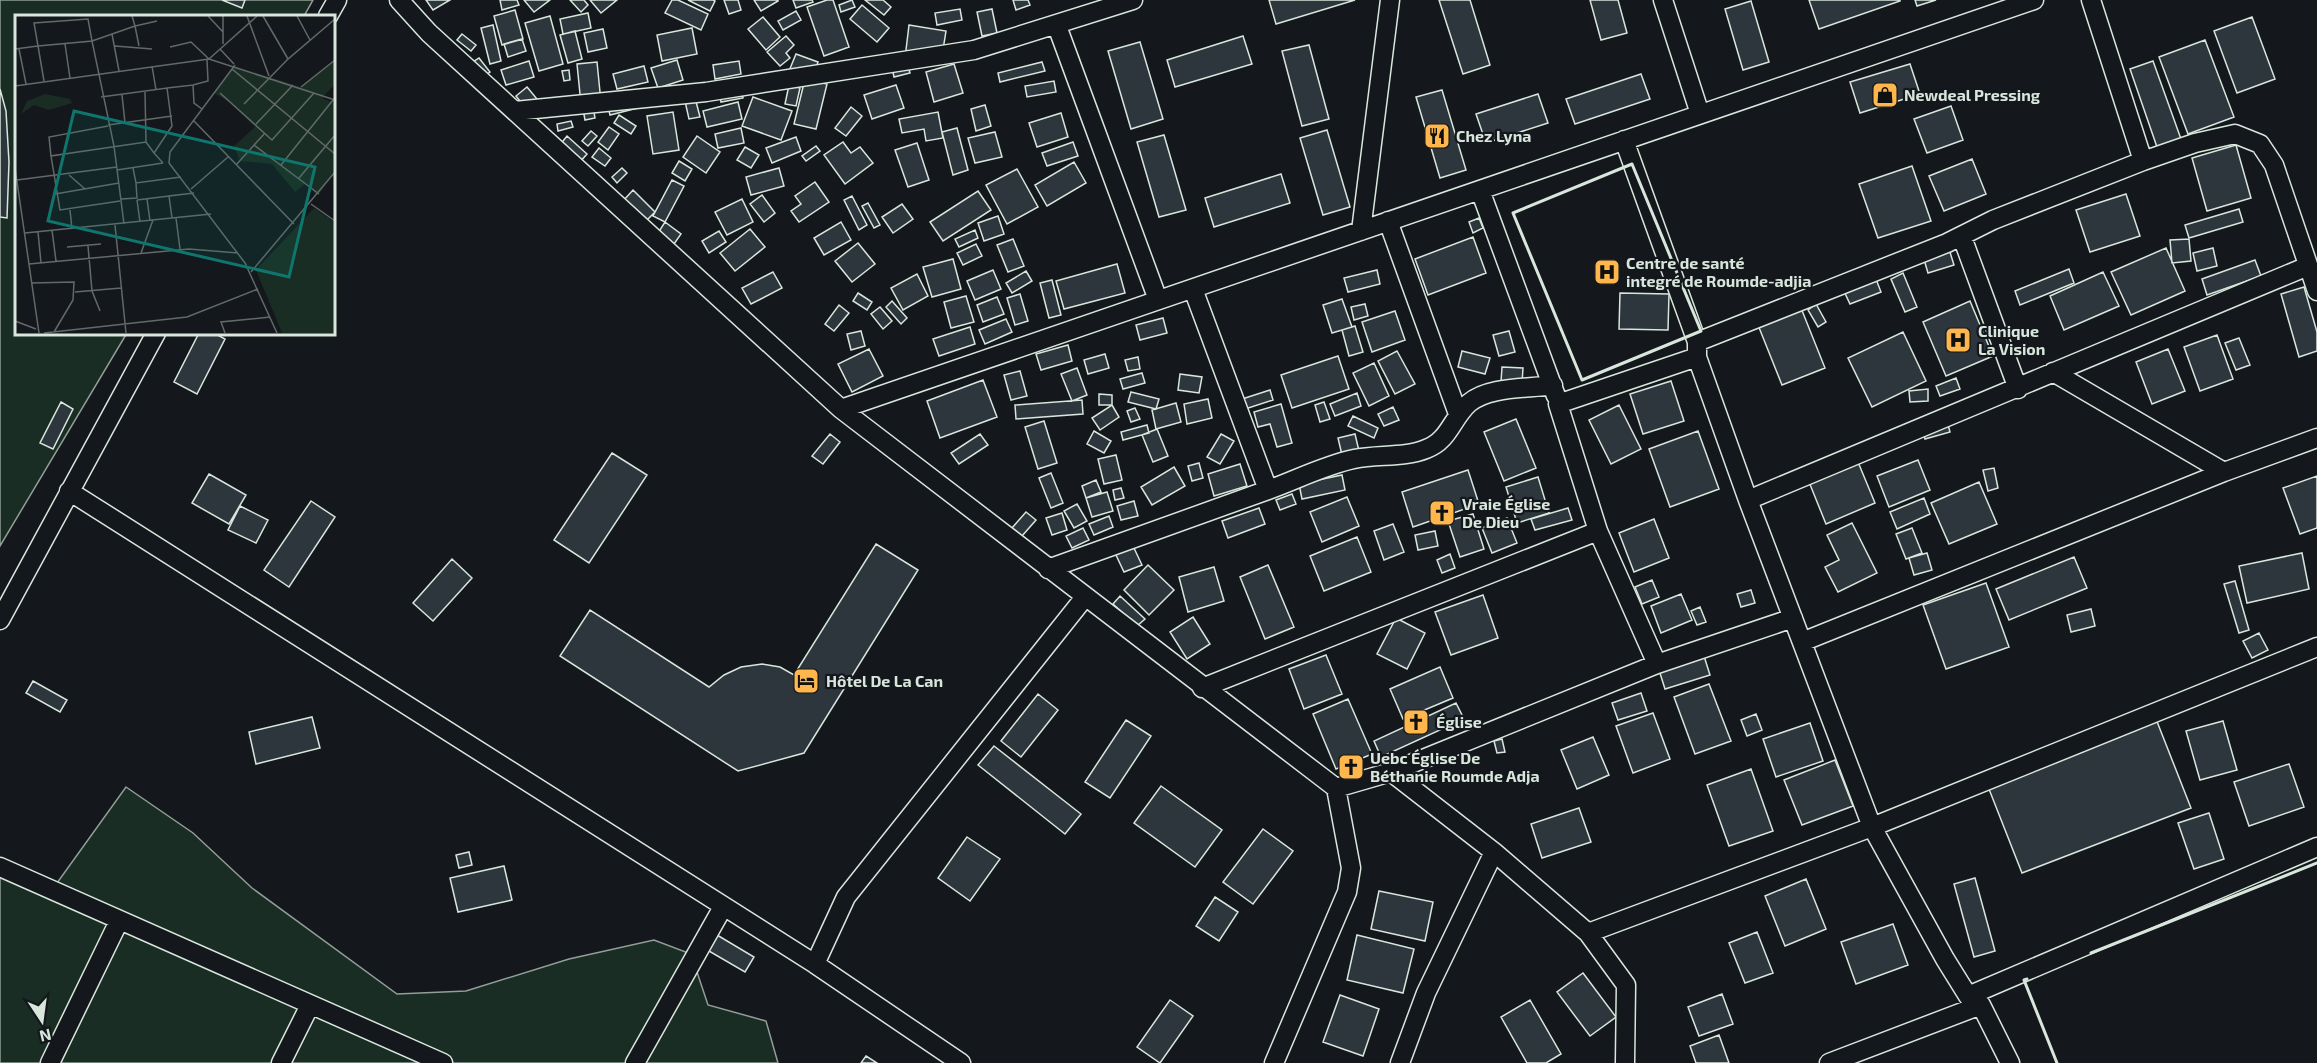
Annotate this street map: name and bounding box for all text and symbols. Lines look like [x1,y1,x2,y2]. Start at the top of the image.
inset map [15,15,334,334]
shop icon: Newdeal Pressing [1870,80,1900,110]
place label: Newdeal Pressing [1904,85,2041,104]
restaurant icon: Chez Lyna [1422,121,1452,151]
place label: Chez Lyna [1456,126,1531,146]
place label: Centre de santé integré de Roumde-adjia [1626,253,1811,290]
hospital icon: Centre de santé integré de Roumde-adjia [1592,257,1622,287]
place label: Clinique La Vision [1978,321,2045,358]
hospital icon: Clinique La Vision [1943,325,1973,355]
place label: Vraie Église De Dieu [1462,494,1550,531]
church icon: Vraie Église De Dieu [1427,498,1457,528]
hotel icon: Hôtel De La Can [791,666,821,696]
place label: Hôtel De La Can [826,671,943,690]
church icon: Église [1401,707,1431,737]
place label: Église [1436,712,1482,731]
place label: Uebc Église De Béthanie Roumde Adja [1370,748,1540,785]
church icon: Uebc Église De Béthanie Roumde Adja [1336,752,1366,782]
north arrow [12,991,72,1051]
text: N [38,1026,53,1047]

